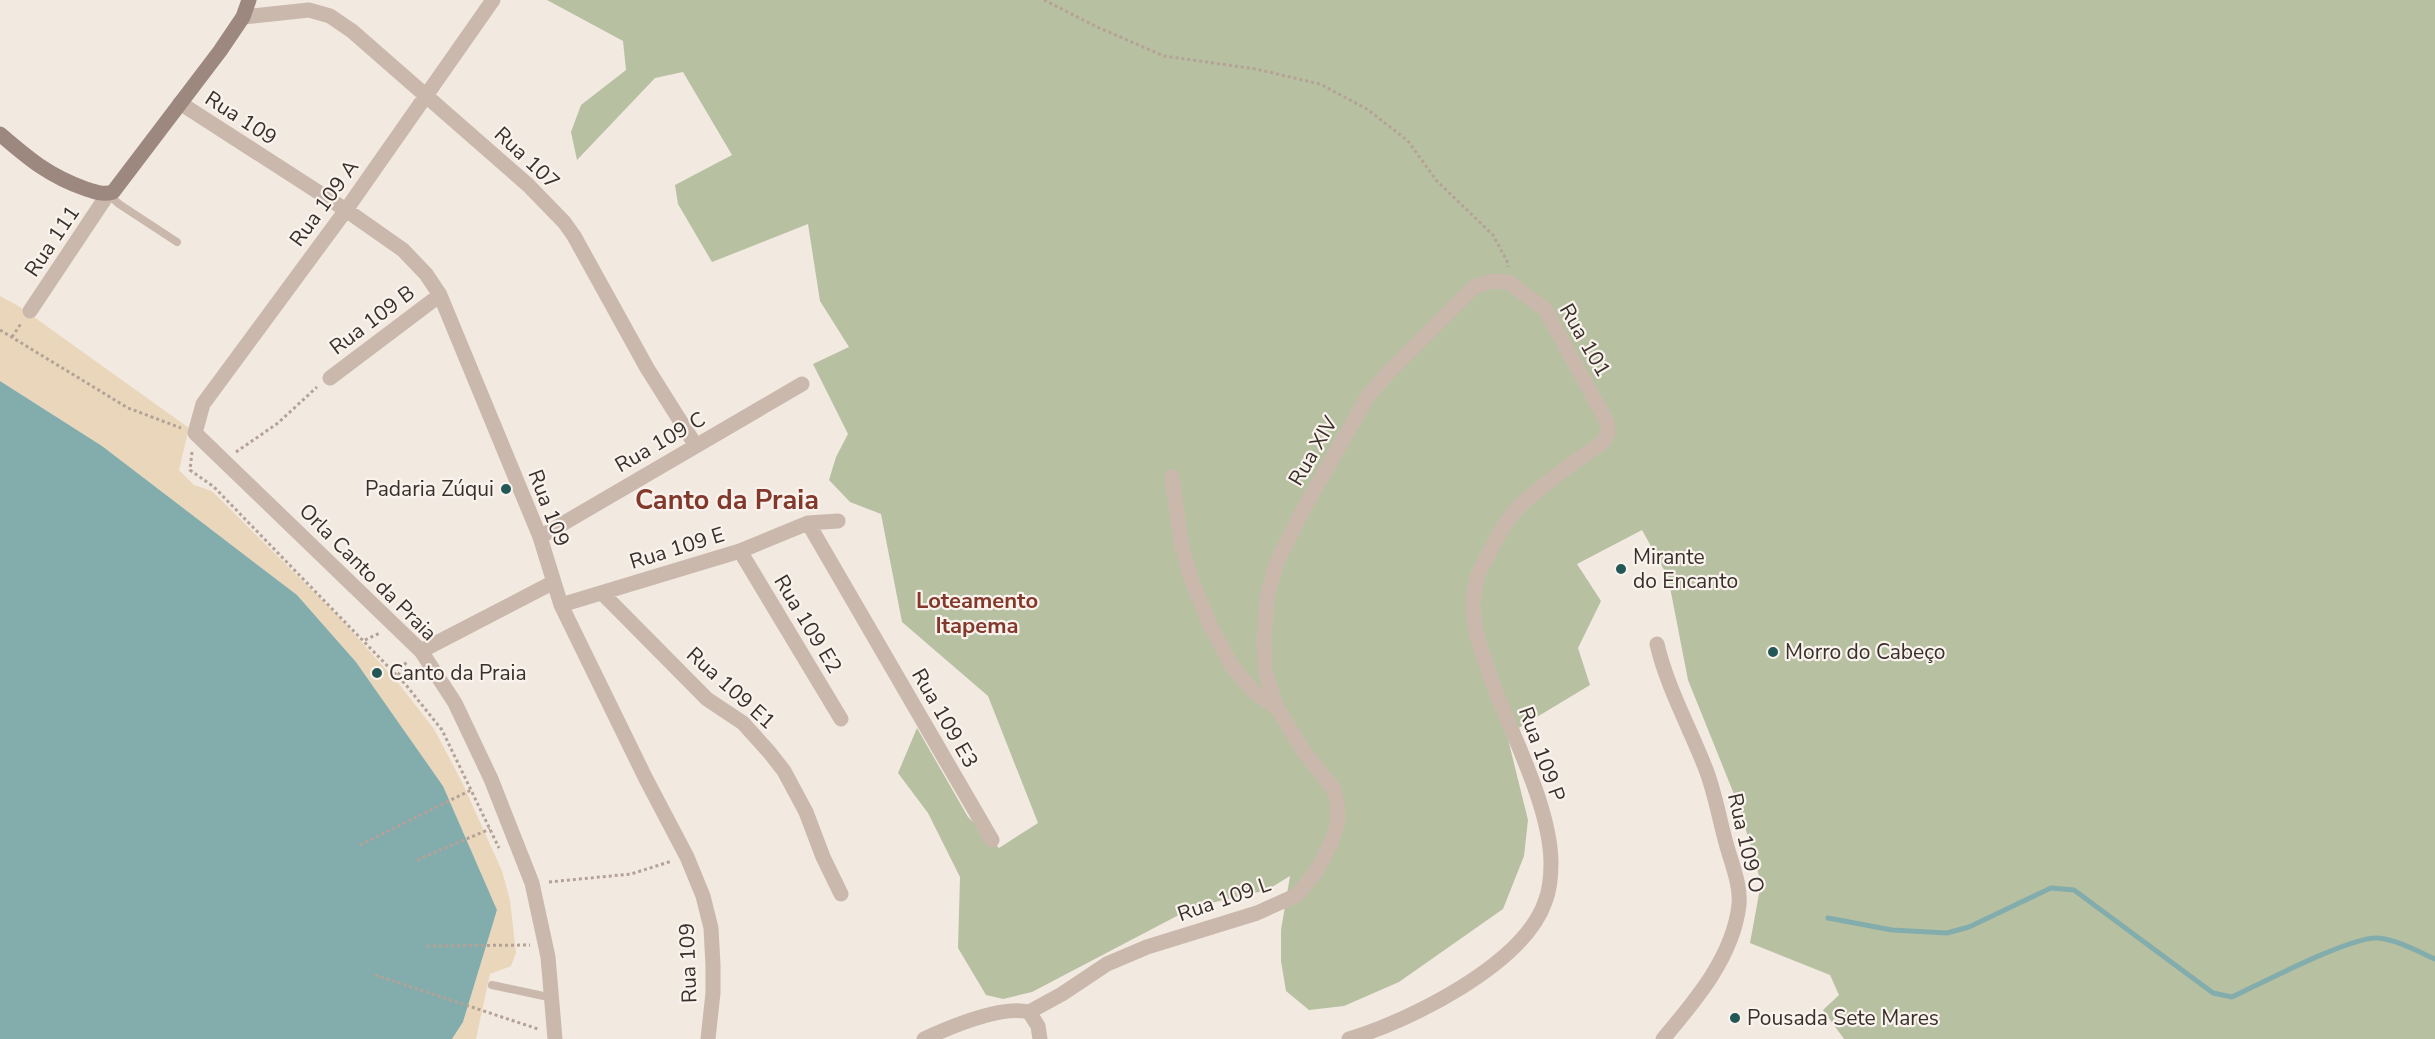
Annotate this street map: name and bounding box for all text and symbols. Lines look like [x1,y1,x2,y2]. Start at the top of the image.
street label: Rua 109 [200,84,282,152]
street label: Rua 107 [488,120,566,196]
street label: Rua 109 A [283,154,365,252]
street label: Rua 111 [18,200,86,282]
street label: Rua 109 B [324,279,420,361]
street label: Rua 101 [1553,298,1617,382]
street label: Rua 109 C [610,405,710,479]
street label: Rua XIV [1282,411,1344,491]
street label: Rua 109 [522,466,576,550]
place label: Padaria Zúqui [365,475,494,503]
marker: Padaria Zúqui [499,482,513,496]
district label: Canto da Praia [635,482,819,519]
street label: Orla Canto da Praia [293,497,443,647]
street label: Rua 109 E [626,520,728,576]
place label: Mirante do Encanto [1633,543,1738,595]
marker: Mirante do Encanto [1614,562,1628,576]
street label: Rua 109 E2 [768,569,848,679]
district label: Loteamento Itapema [916,586,1038,641]
place label: Morro do Cabeço [1785,638,1945,666]
street label: Rua 109 E1 [681,641,781,735]
marker: Morro do Cabeço [1766,645,1780,659]
place label: Canto da Praia [389,659,527,687]
street label: Rua 109 E3 [905,663,985,773]
marker: Canto da Praia [370,666,384,680]
street label: Rua 109 P [1512,703,1572,805]
street label: Rua 109 O [1721,790,1771,896]
street label: Rua 109 L [1174,870,1275,928]
street label: Rua 109 [673,922,703,1004]
place label: Pousada Sete Mares [1747,1004,1939,1032]
marker: Pousada Sete Mares [1728,1011,1742,1025]

